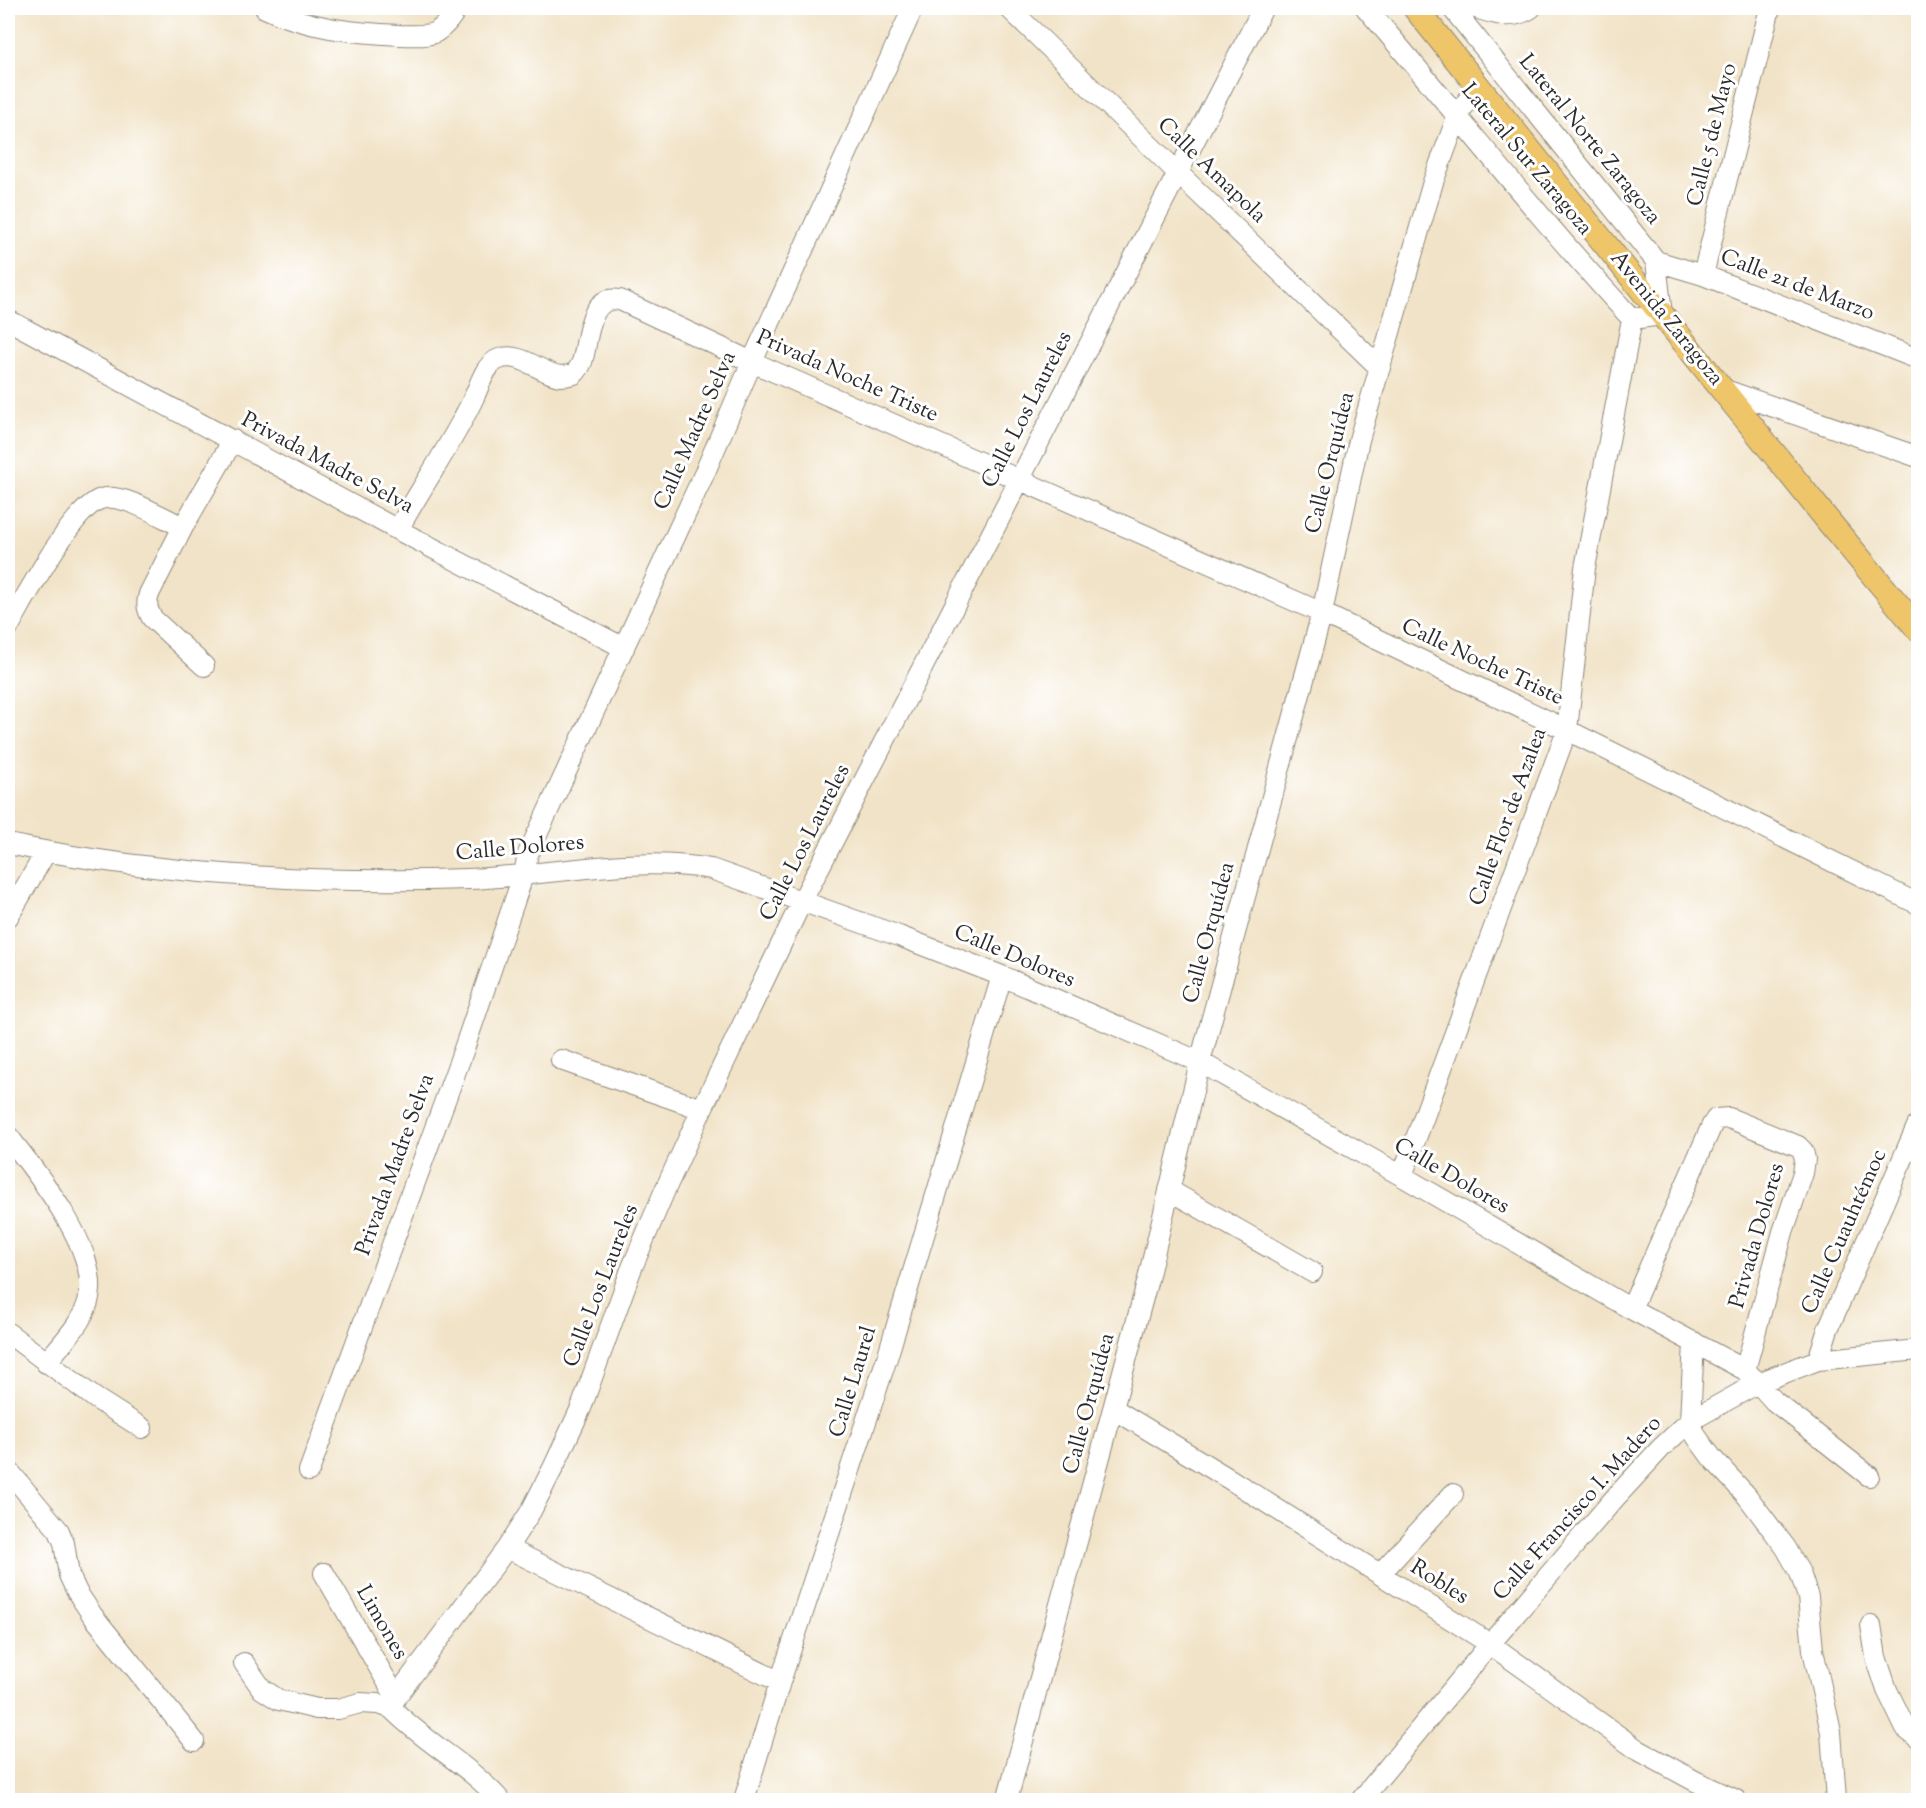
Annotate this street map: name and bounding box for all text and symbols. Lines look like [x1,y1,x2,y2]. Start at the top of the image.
street label: Lateral Norte Zaragoza [1510,48,1668,232]
street label: Calle 5 de Mayo [1680,60,1746,210]
street label: Lateral Sur Zaragoza [1453,77,1599,243]
street label: Calle Amapola [1149,111,1273,231]
street label: Calle 21 de Marzo [1715,242,1879,330]
street label: Avenida Zaragoza [1601,245,1731,393]
street label: Privada Noche Triste [751,322,943,432]
street label: Calle Los Laureles [975,326,1081,494]
street label: Calle Madre Selva [647,346,745,516]
street label: Calle Orquídea [1298,389,1364,537]
street label: Privada Madre Selva [235,405,419,523]
street label: Calle Noche Triste [1396,611,1568,715]
street label: Calle Flor de Azalea [1462,723,1556,911]
street label: Calle Los Laureles [753,759,859,927]
street label: Calle Dolores [454,827,586,871]
street label: Calle Orquídea [1176,859,1244,1007]
street label: Calle Dolores [948,917,1080,997]
street label: Privada Madre Selva [348,1070,444,1260]
street label: Calle Dolores [1387,1131,1515,1223]
street label: Calle Cuauhtémoc [1794,1144,1896,1320]
street label: Privada Dolores [1722,1160,1794,1312]
street label: Calle Los Laureles [556,1200,648,1372]
street label: Calle Laurel [822,1322,886,1442]
street label: Calle Orquídea [1056,1330,1124,1478]
street label: Calle Francisco I. Madero [1486,1409,1670,1609]
street label: Robles [1404,1553,1474,1613]
street label: Limones [347,1580,415,1666]

